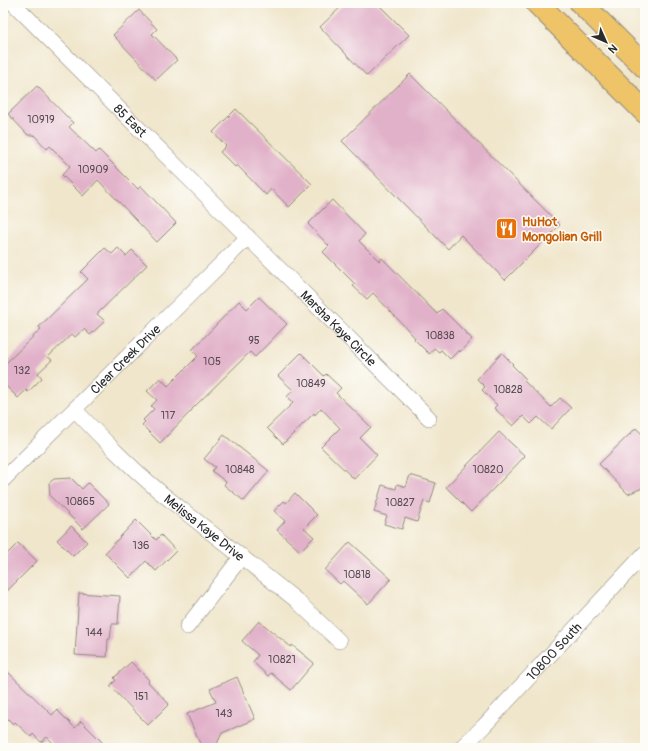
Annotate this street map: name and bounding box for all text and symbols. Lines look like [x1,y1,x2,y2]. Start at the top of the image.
north arrow [586,22,626,62]
text: N [605,41,620,56]
street label: 85 East [110,101,150,141]
house number: 10919 [27,113,55,126]
house number: 10909 [78,163,109,176]
place label: HuHot Mongolian Grill [522,214,602,245]
restaurant icon: HuHot Mongolian Grill [494,215,520,241]
street label: Marsha Kaye Circle [297,287,380,370]
street label: Clear Creek Drive [87,321,165,398]
house number: 10838 [425,329,455,342]
house number: 95 [248,334,260,347]
house number: 105 [203,355,221,368]
house number: 132 [14,364,30,377]
house number: 10849 [296,377,326,390]
house number: 10828 [493,383,523,396]
house number: 117 [161,409,175,422]
house number: 10848 [225,463,255,476]
house number: 10820 [472,463,504,476]
street label: Melissa Kaye Drive [160,491,248,565]
house number: 10865 [65,495,95,508]
house number: 10827 [385,496,415,509]
house number: 136 [133,539,149,552]
house number: 10818 [343,568,371,581]
street label: 10800 South [523,619,585,684]
house number: 144 [85,626,103,639]
house number: 10821 [268,653,296,666]
house number: 151 [134,690,148,703]
house number: 143 [216,707,232,720]

